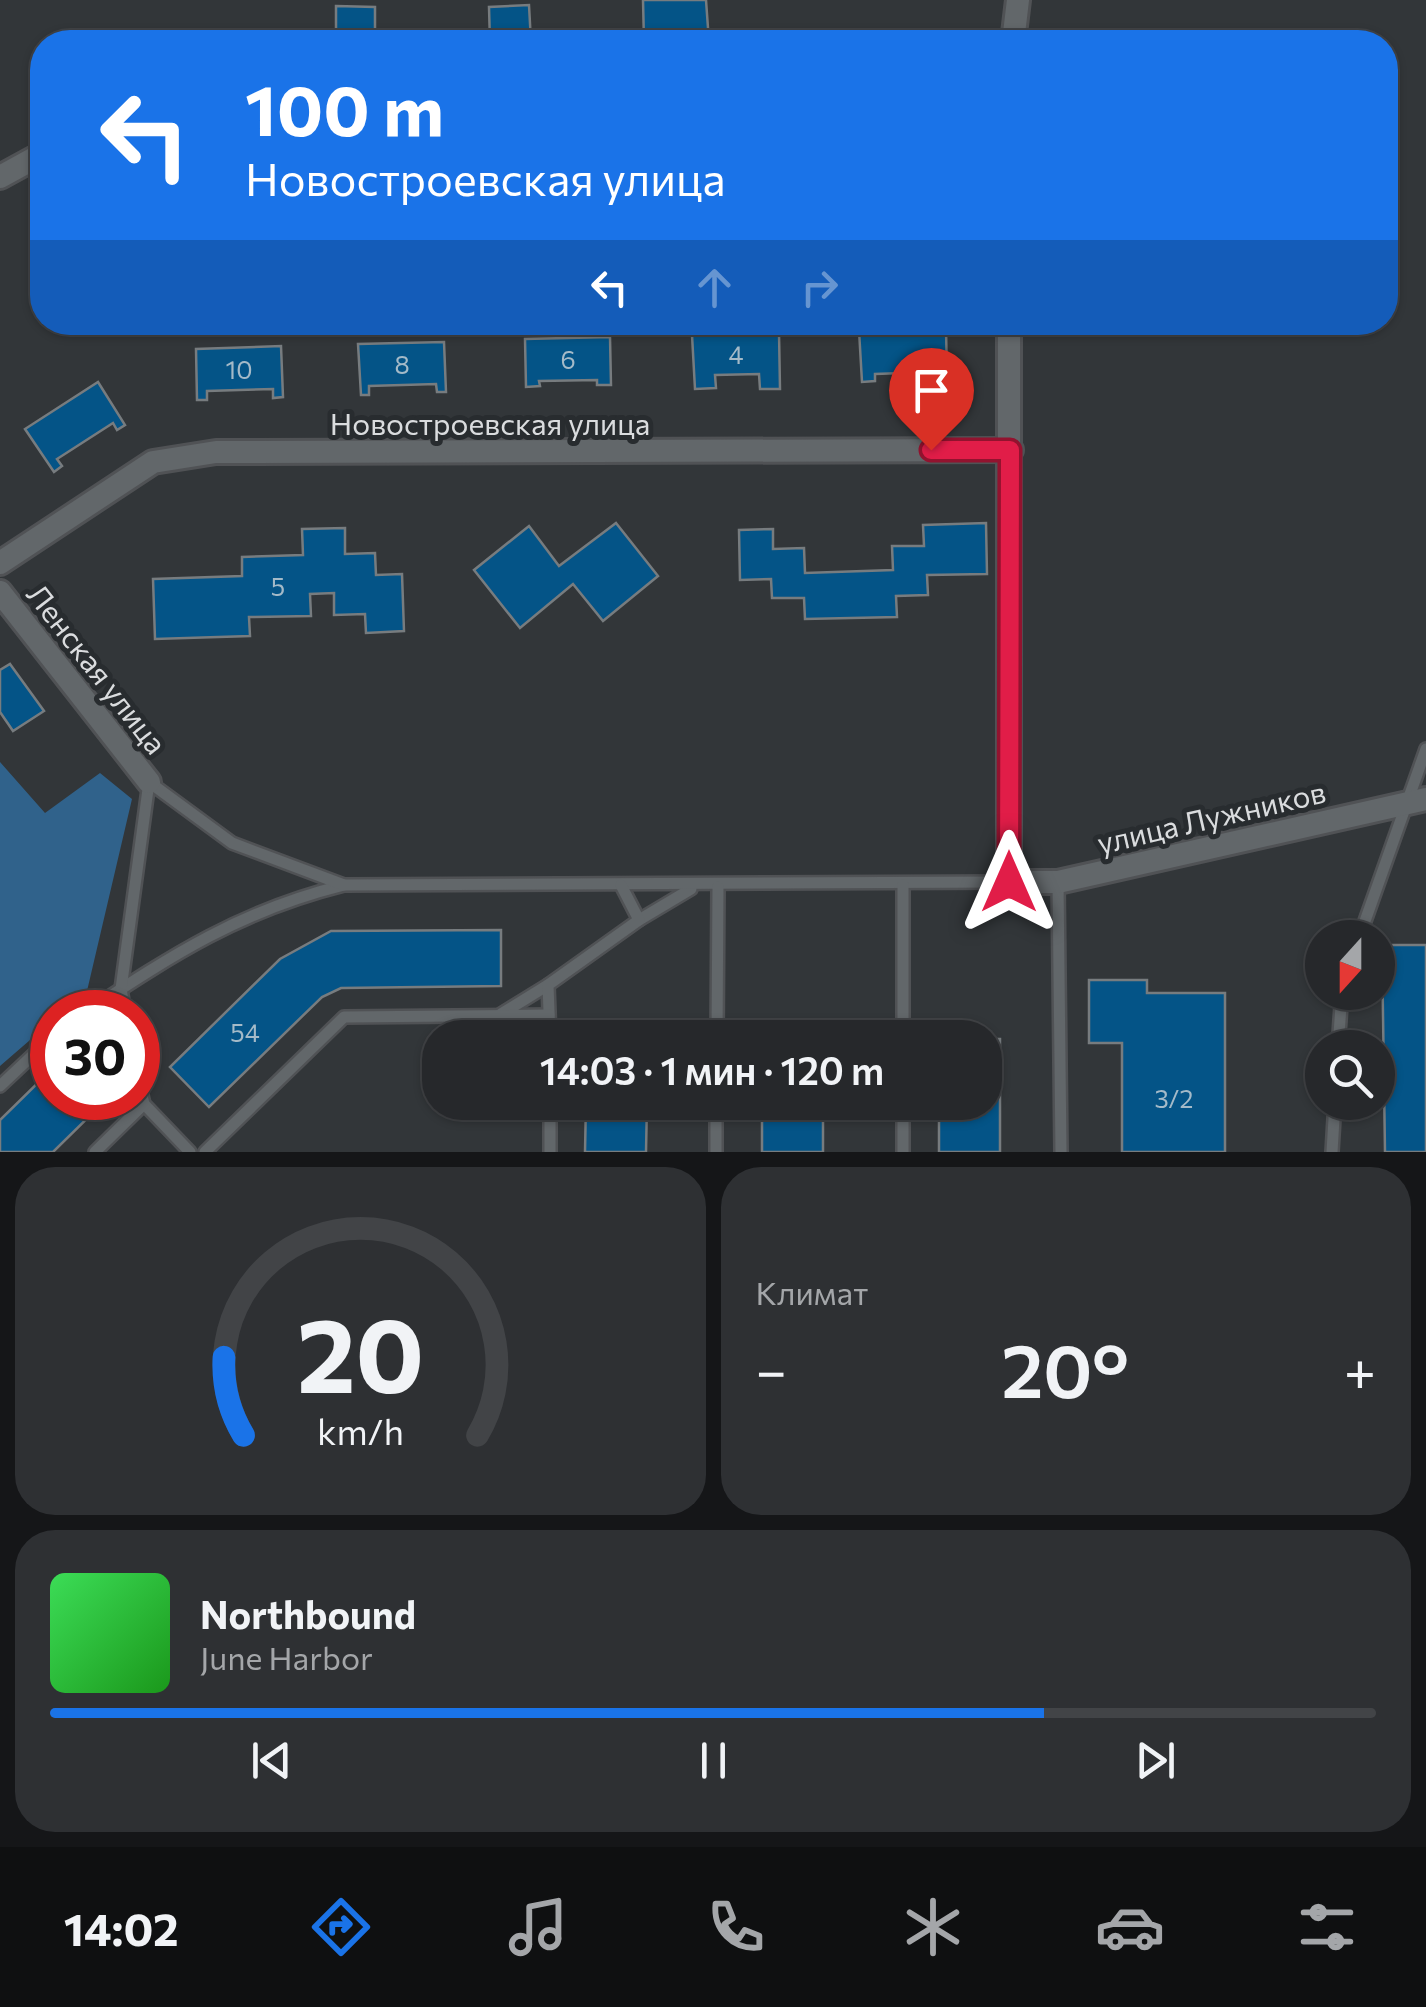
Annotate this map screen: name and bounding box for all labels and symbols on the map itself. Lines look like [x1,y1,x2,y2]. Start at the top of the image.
house number: 4 [728,339,744,369]
house number: 6 [560,344,576,374]
pin [889,348,974,451]
house number: 8 [394,349,410,379]
house number: 10 [225,354,253,384]
street label: Новостроевская улица [330,404,650,441]
house number: 5 [271,571,285,601]
street label: Ленская улица [20,576,176,760]
street label: улица Лужников [1093,772,1329,860]
position arrow [957,830,1061,934]
north arrow [1305,920,1395,1010]
speed limit sign: 30 [30,990,160,1120]
house number: 54 [230,1017,260,1047]
house number: 3/2 [1155,1083,1193,1113]

